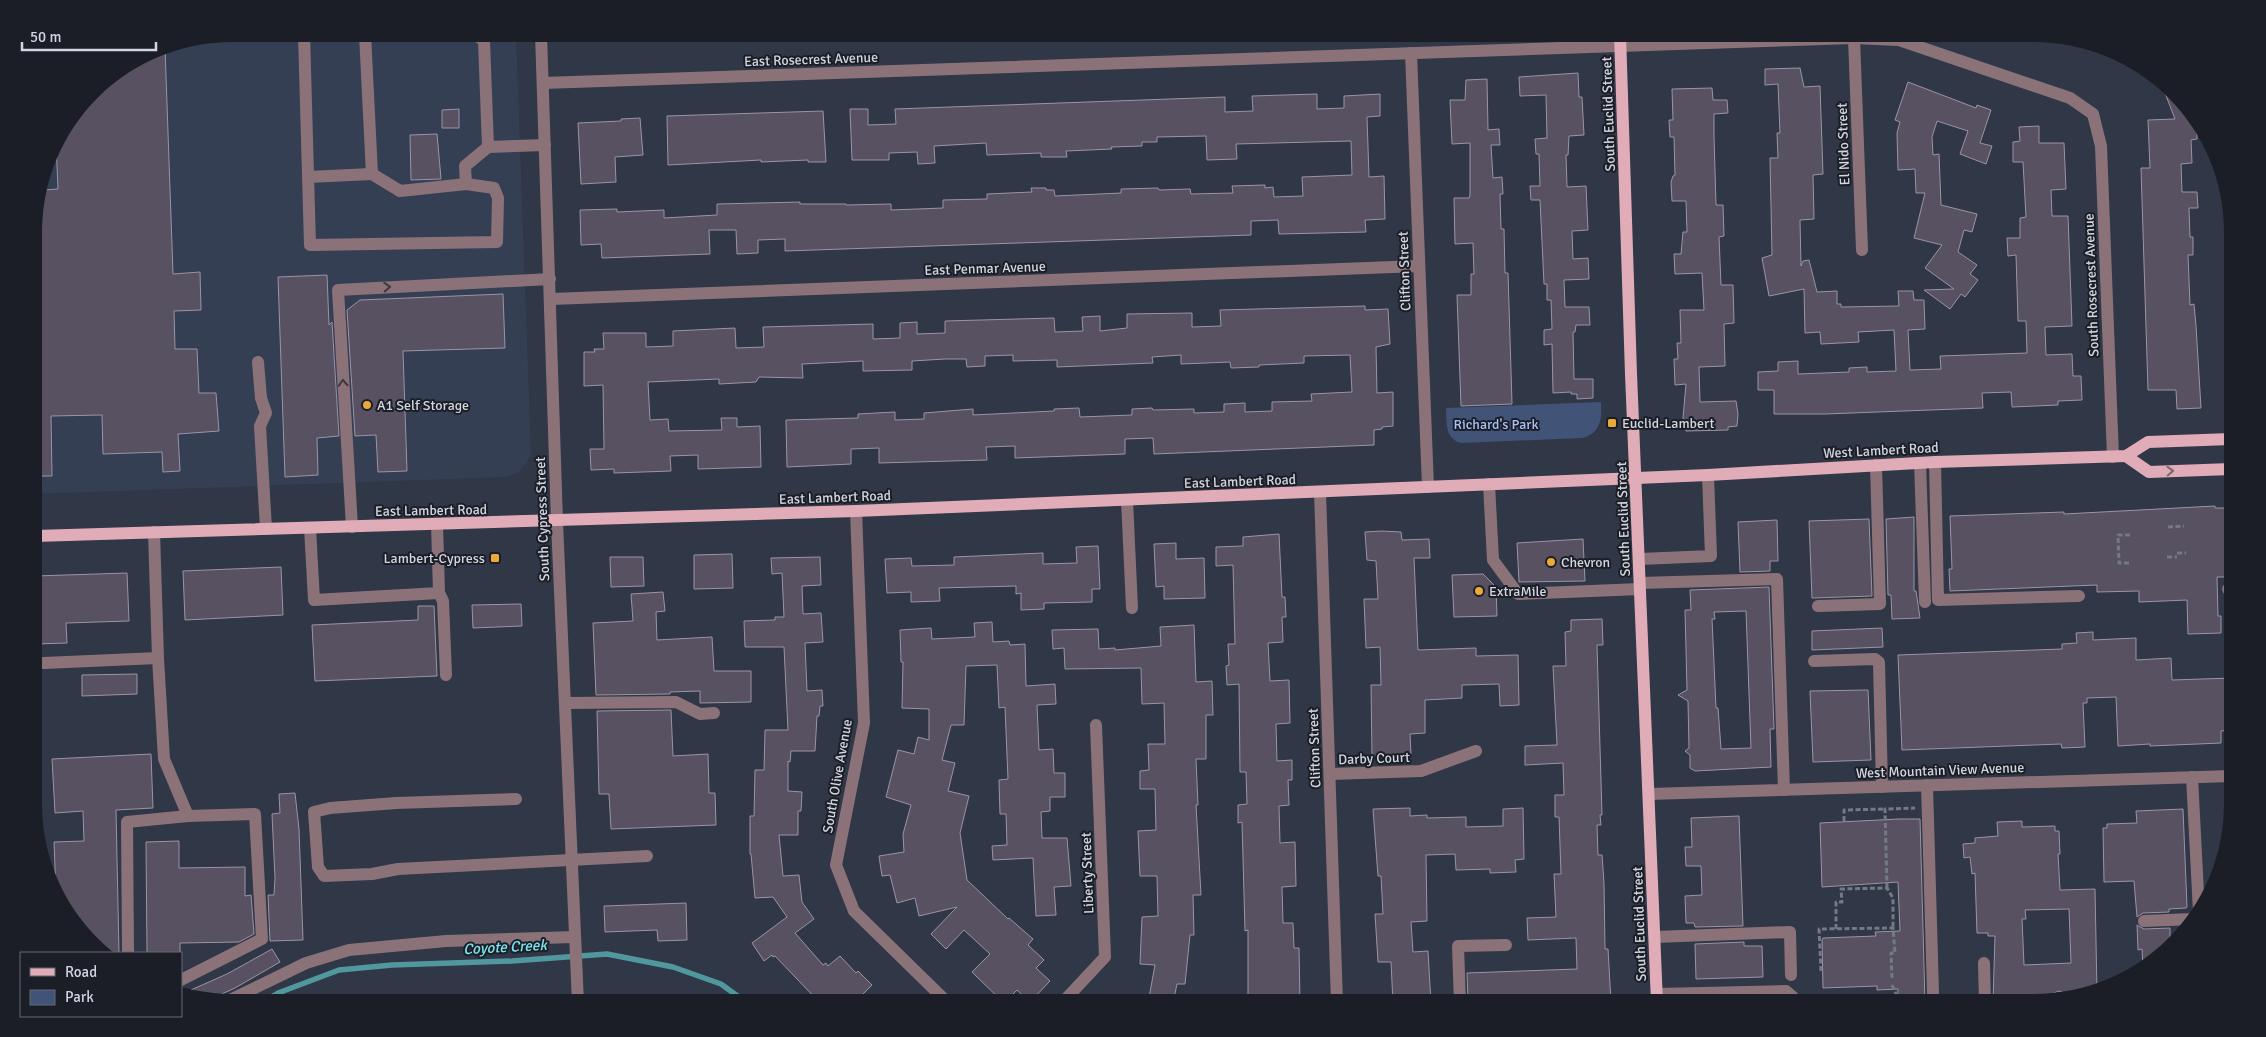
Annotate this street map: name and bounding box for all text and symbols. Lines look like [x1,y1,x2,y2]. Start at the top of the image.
scale bar [22,20,156,52]
text: 50 m [30,28,61,46]
street label: East Rosecrest Avenue [744,49,878,70]
street label: South Euclid Street [1598,56,1619,172]
street label: El Nido Street [1834,102,1853,186]
street label: South Rosecrest Avenue [2081,213,2102,357]
street label: Clifton Street [1395,231,1414,311]
street label: East Penmar Avenue [924,258,1046,279]
one-way arrow [383,282,391,293]
one-way arrow [338,378,349,386]
place label: A1 Self Storage [377,397,469,414]
marker: A1 Self Storage [361,399,373,411]
place label: Euclid-Lambert [1622,415,1714,432]
park label: Richard's Park [1454,416,1538,433]
marker: Euclid-Lambert [1606,417,1618,429]
street label: West Lambert Road [1823,439,1939,462]
street label: South Cypress Street [532,456,553,581]
street label: South Euclid Street [1613,461,1634,577]
one-way arrow [2167,466,2175,476]
street label: East Lambert Road [1184,471,1296,492]
street label: East Lambert Road [779,487,891,508]
street label: East Lambert Road [375,501,487,520]
place label: Lambert-Cypress [383,550,485,567]
marker: Lambert-Cypress [489,552,501,564]
place label: Chevron [1561,554,1610,571]
marker: Chevron [1545,556,1557,568]
place label: ExtraMile [1489,583,1547,600]
marker: ExtraMile [1473,585,1485,597]
street label: Clifton Street [1305,708,1324,788]
street label: South Olive Avenue [819,718,856,834]
street label: Darby Court [1338,749,1410,768]
street label: West Mountain View Avenue [1855,759,2025,782]
street label: Liberty Street [1078,832,1097,914]
street label: South Euclid Street [1629,866,1650,982]
water label: Coyote Creek [463,936,549,958]
legend [20,952,182,1017]
text: Road [65,963,97,981]
text: Park [65,988,94,1006]

